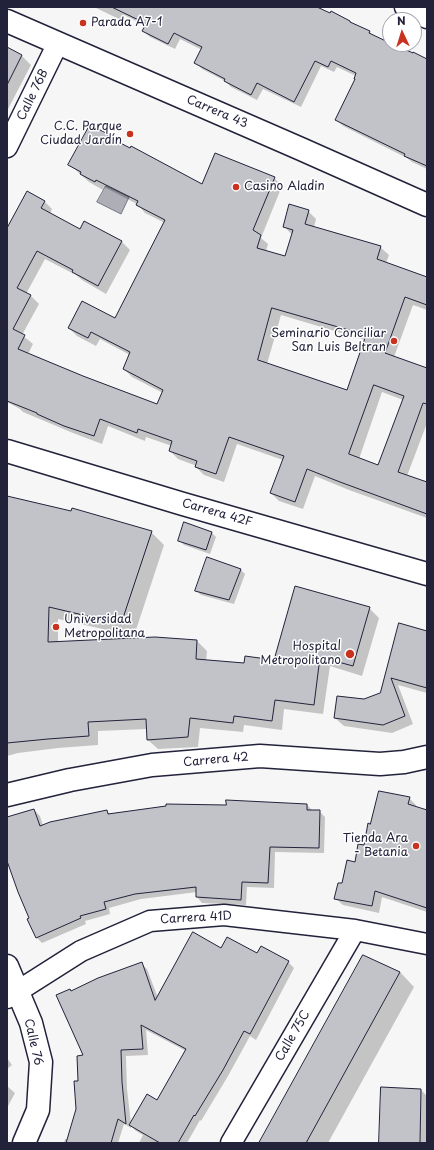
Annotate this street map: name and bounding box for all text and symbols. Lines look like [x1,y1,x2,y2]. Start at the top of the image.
north arrow [382,12,422,52]
text: N [396,12,406,29]
place label: Parada A7-1 [91,16,162,30]
marker: Parada A7-1 [78,18,88,28]
street label: Calle 76B [14,67,52,123]
street label: Carrera 43 [184,93,250,131]
place label: C.C. Parque Ciudad Jardín [40,120,122,148]
marker: C.C. Parque Ciudad Jardín [125,129,135,139]
place label: Casino Aladin [244,180,325,194]
marker: Casino Aladin [231,182,241,192]
place label: Seminario Conciliar San Luis Beltran [271,327,386,355]
marker: Seminario Conciliar San Luis Beltran [389,336,399,346]
street label: Carrera 42F [180,496,254,530]
place label: Universidad Metropolitana [64,613,145,641]
marker: Universidad Metropolitana [51,622,61,632]
place label: Hospital Metropolitano [260,640,341,668]
marker: Hospital Metropolitano [344,648,356,660]
street label: Carrera 42 [183,750,249,770]
place label: Tienda Ara - Betania [343,832,408,860]
marker: Tienda Ara - Betania [411,841,421,851]
street label: Carrera 41D [160,909,232,927]
street label: Calle 75C [273,1008,313,1064]
street label: Calle 76 [21,1017,45,1067]

